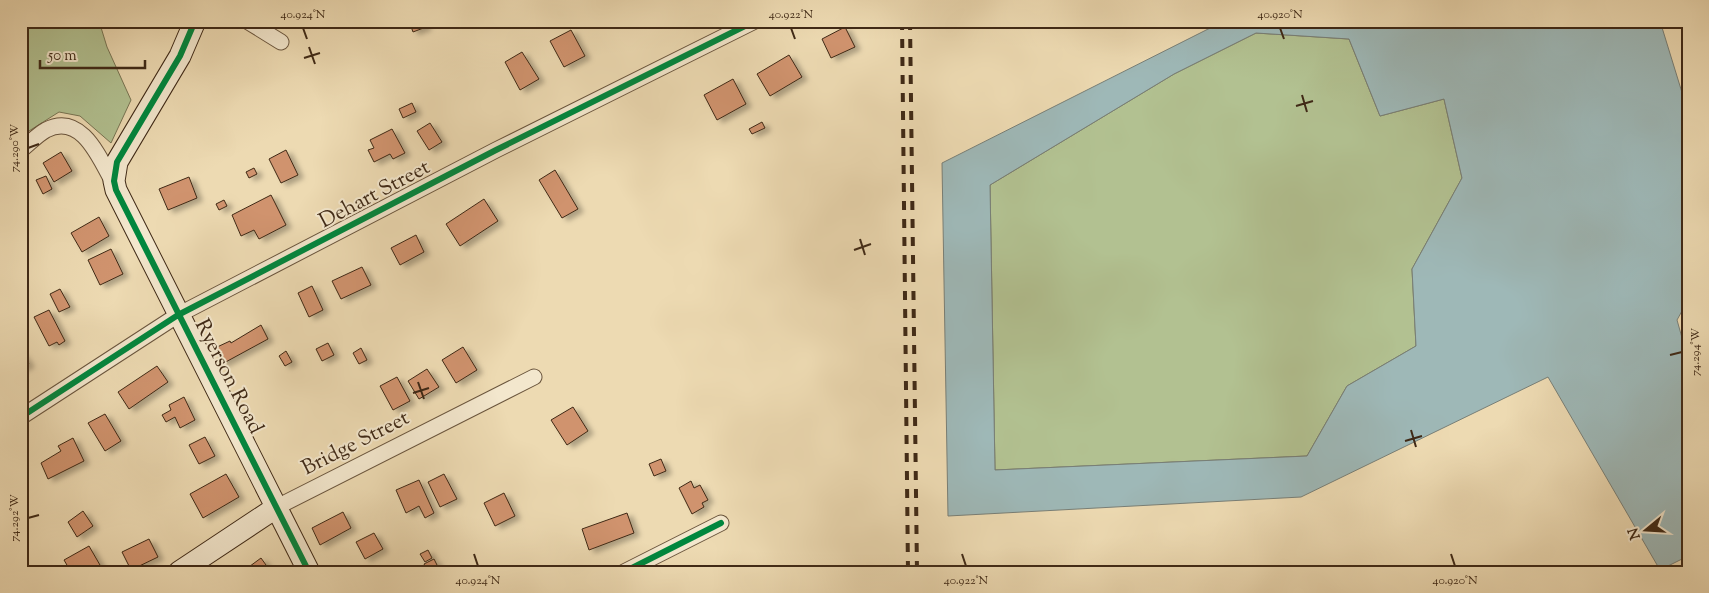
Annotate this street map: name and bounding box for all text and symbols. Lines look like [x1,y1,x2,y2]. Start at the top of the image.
text: 40.924°N [281,6,326,24]
text: 40.922°N [769,6,814,24]
text: 40.920°N [1258,6,1303,24]
scale bar [40,38,145,70]
text: 50 m [47,46,77,67]
text: 74.290°W [6,123,24,172]
street label: Dehart Street [314,153,436,237]
street label: Ryerson Road [186,314,270,440]
text: 74.294°W [1687,327,1705,376]
street label: Bridge Street [297,404,415,484]
text: 74.292°W [6,494,24,542]
north arrow [1622,506,1672,556]
text: N [1624,525,1647,542]
text: 40.924°N [456,572,501,590]
text: 40.922°N [944,572,989,590]
text: 40.920°N [1433,572,1478,590]

